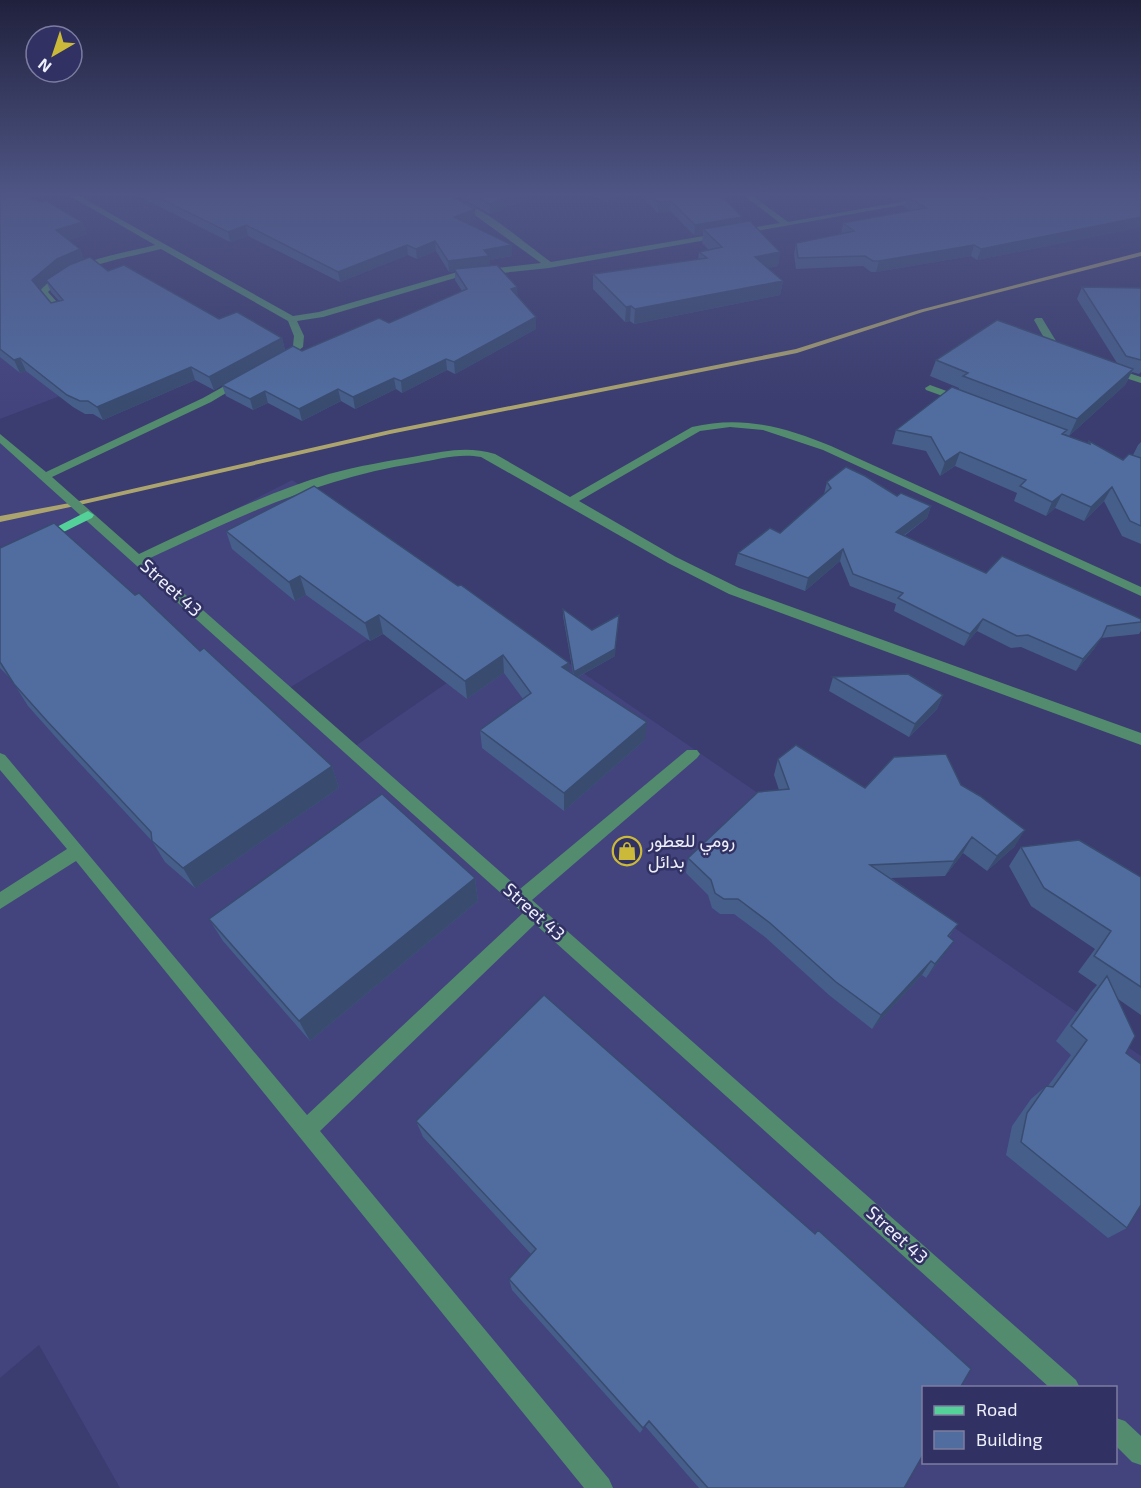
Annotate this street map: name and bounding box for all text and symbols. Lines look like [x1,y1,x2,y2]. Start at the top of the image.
north arrow [24,24,84,84]
text: N [34,55,55,77]
street label: Street 43 [136,554,207,621]
place label: رومي للعطور بدائل [647,829,735,873]
shop icon: رومي للعطور بدائل [611,835,643,867]
street label: Street 43 [499,878,570,945]
street label: Street 43 [862,1201,933,1268]
legend [922,1386,1117,1464]
text: Road [976,1398,1017,1420]
text: Building [976,1428,1043,1450]

